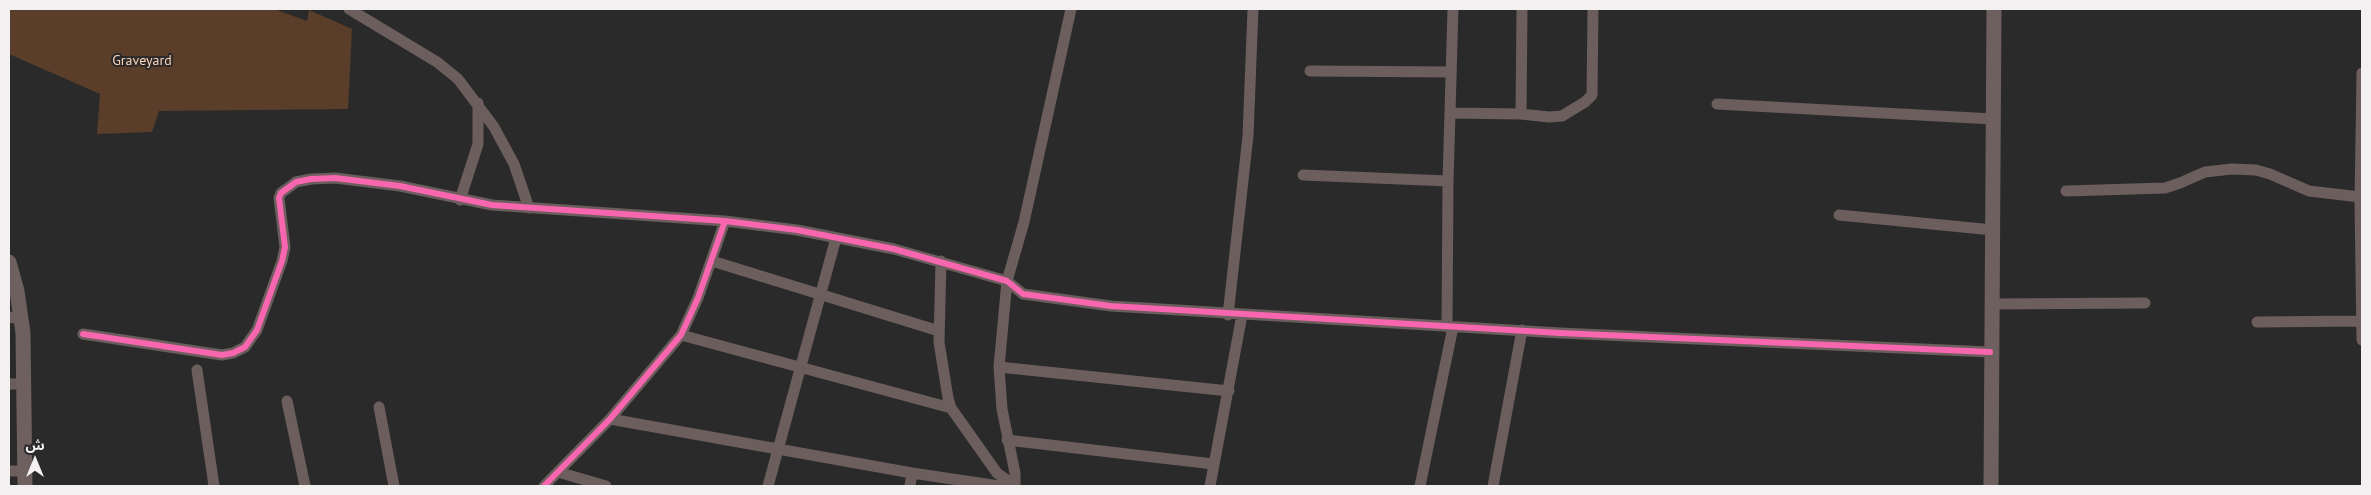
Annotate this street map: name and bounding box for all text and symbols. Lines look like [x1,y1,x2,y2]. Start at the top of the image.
park label: Graveyard [112,53,172,69]
north arrow [10,435,60,485]
text: ش [25,436,45,454]

